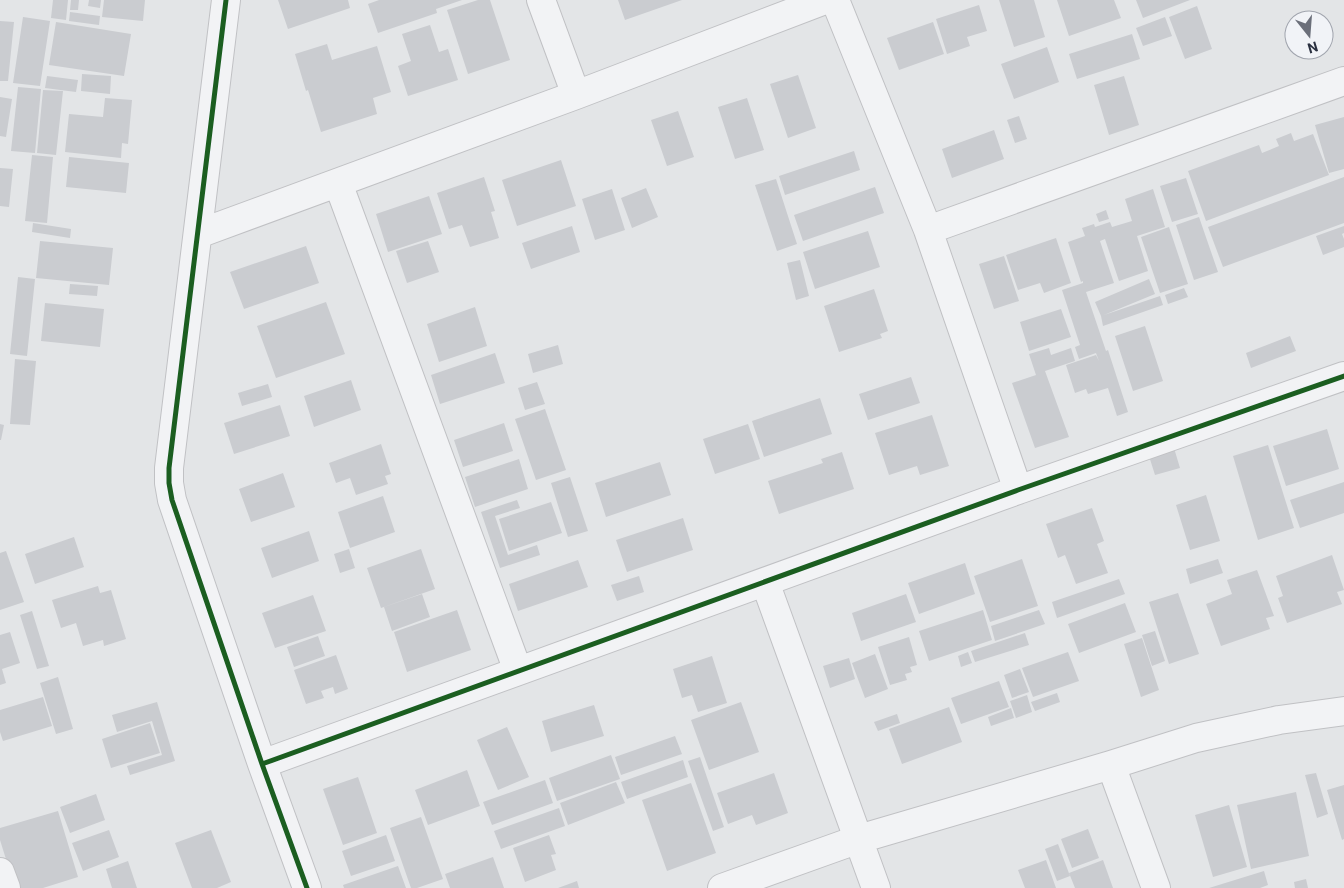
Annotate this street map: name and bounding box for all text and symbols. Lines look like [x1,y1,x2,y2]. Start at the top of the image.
north arrow [1284,10,1334,60]
text: N [1306,38,1320,57]

